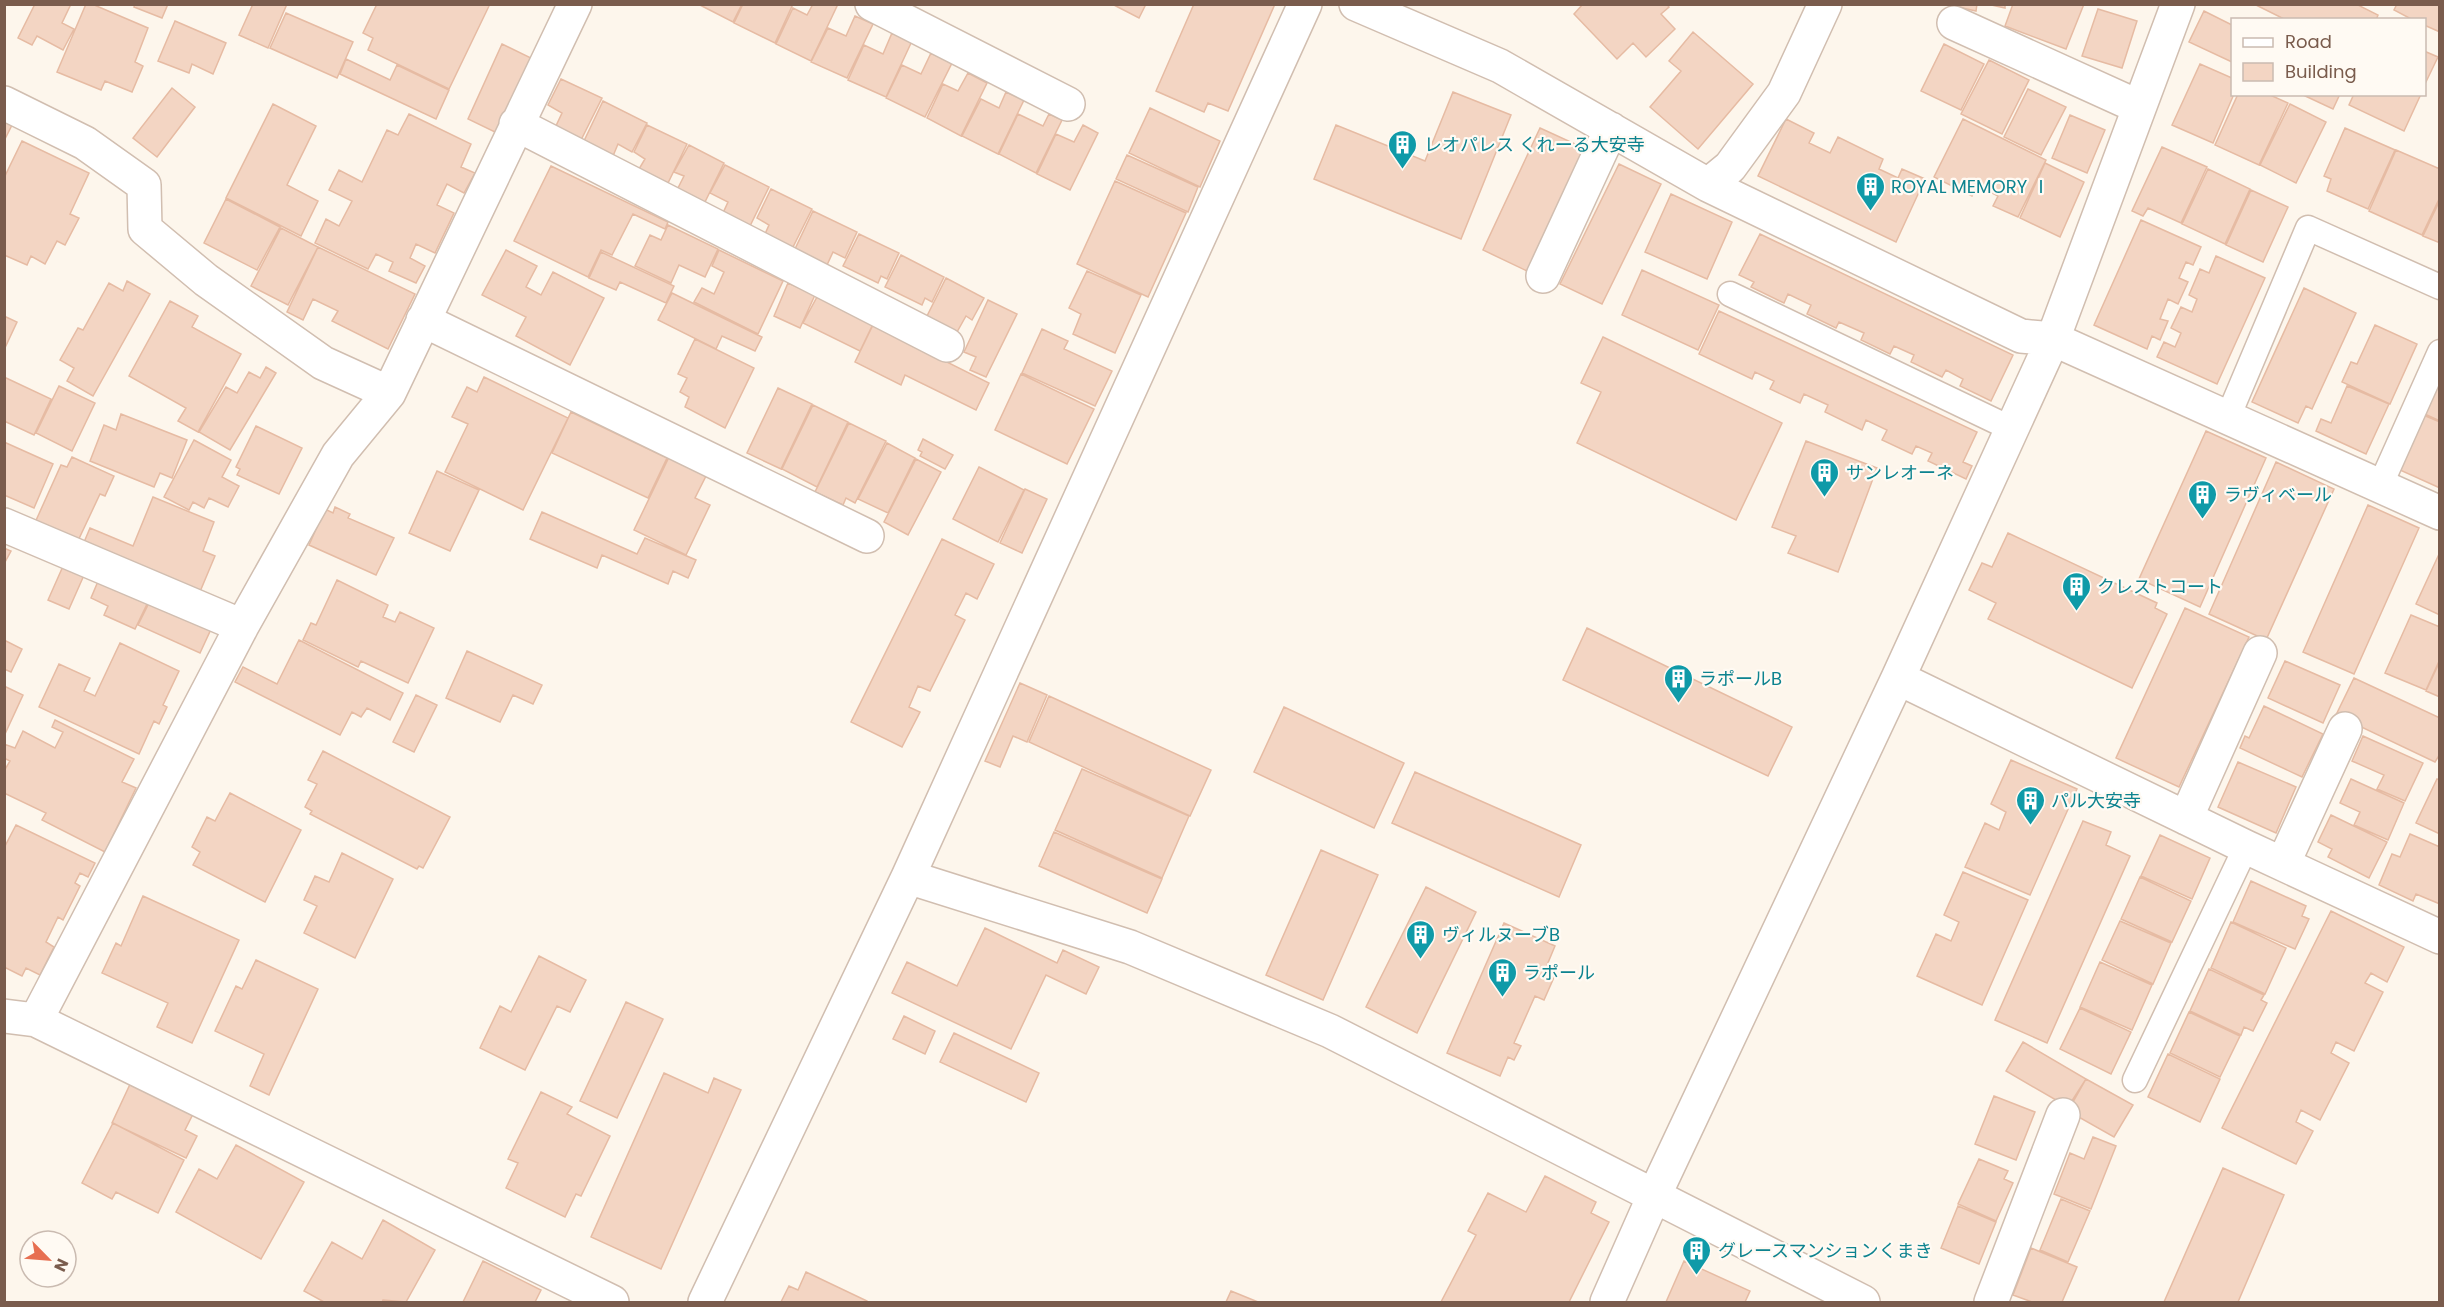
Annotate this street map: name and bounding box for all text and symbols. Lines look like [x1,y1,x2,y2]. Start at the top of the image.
legend [2231,18,2426,96]
text: Road [2285,29,2332,54]
text: Building [2285,59,2357,84]
building icon: レオパレス くれーる大安寺 [1387,128,1419,170]
place label: レオパレス くれーる大安寺 [1424,132,1645,157]
building icon: ROYAL MEMORY Ⅰ [1854,170,1886,212]
place label: ROYAL MEMORY Ⅰ [1891,174,2050,199]
building icon: サンレオーネ [1809,456,1841,498]
place label: サンレオーネ [1846,460,1954,485]
building icon: ラヴィベール [2187,478,2219,520]
place label: ラヴィベール [2224,482,2332,507]
building icon: クレストコート [2060,570,2092,612]
place label: クレストコート [2097,574,2223,599]
building icon: ラポールB [1662,662,1694,704]
place label: ラポールB [1699,666,1782,691]
building icon: パル大安寺 [2014,784,2046,826]
place label: パル大安寺 [2051,788,2141,813]
building icon: ヴィルヌーブB [1405,918,1437,960]
place label: ヴィルヌーブB [1442,922,1560,947]
building icon: ラポール [1486,956,1518,998]
place label: ラポール [1523,960,1595,985]
north arrow [18,1229,78,1289]
building icon: グレースマンションくまき [1681,1234,1713,1276]
place label: グレースマンションくまき [1718,1238,1933,1263]
text: N [48,1255,74,1275]

